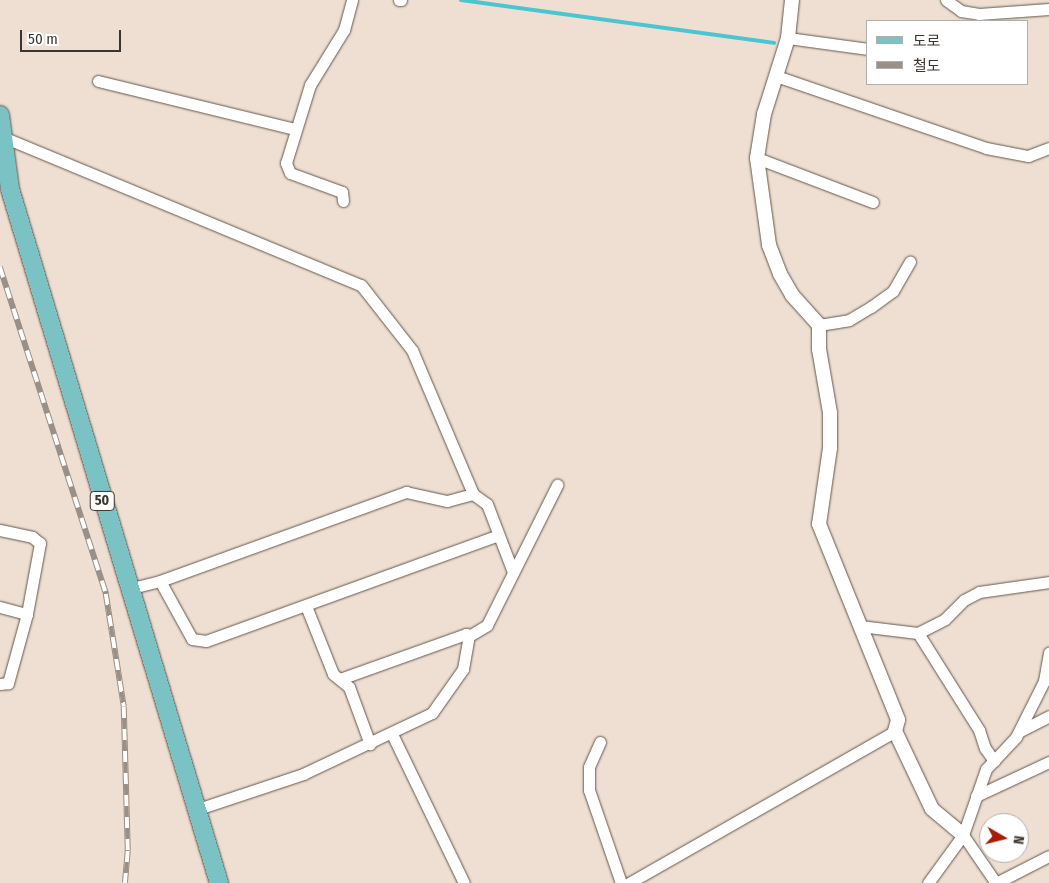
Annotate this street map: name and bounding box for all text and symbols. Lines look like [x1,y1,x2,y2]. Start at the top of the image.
scale bar [22,20,124,52]
legend [866,20,1029,85]
text: 50 m [28,30,58,48]
text: 도로 [913,32,941,50]
text: 철도 [913,57,941,75]
road number: 50 [90,490,114,512]
north arrow [979,813,1029,863]
text: N [1009,835,1027,845]

